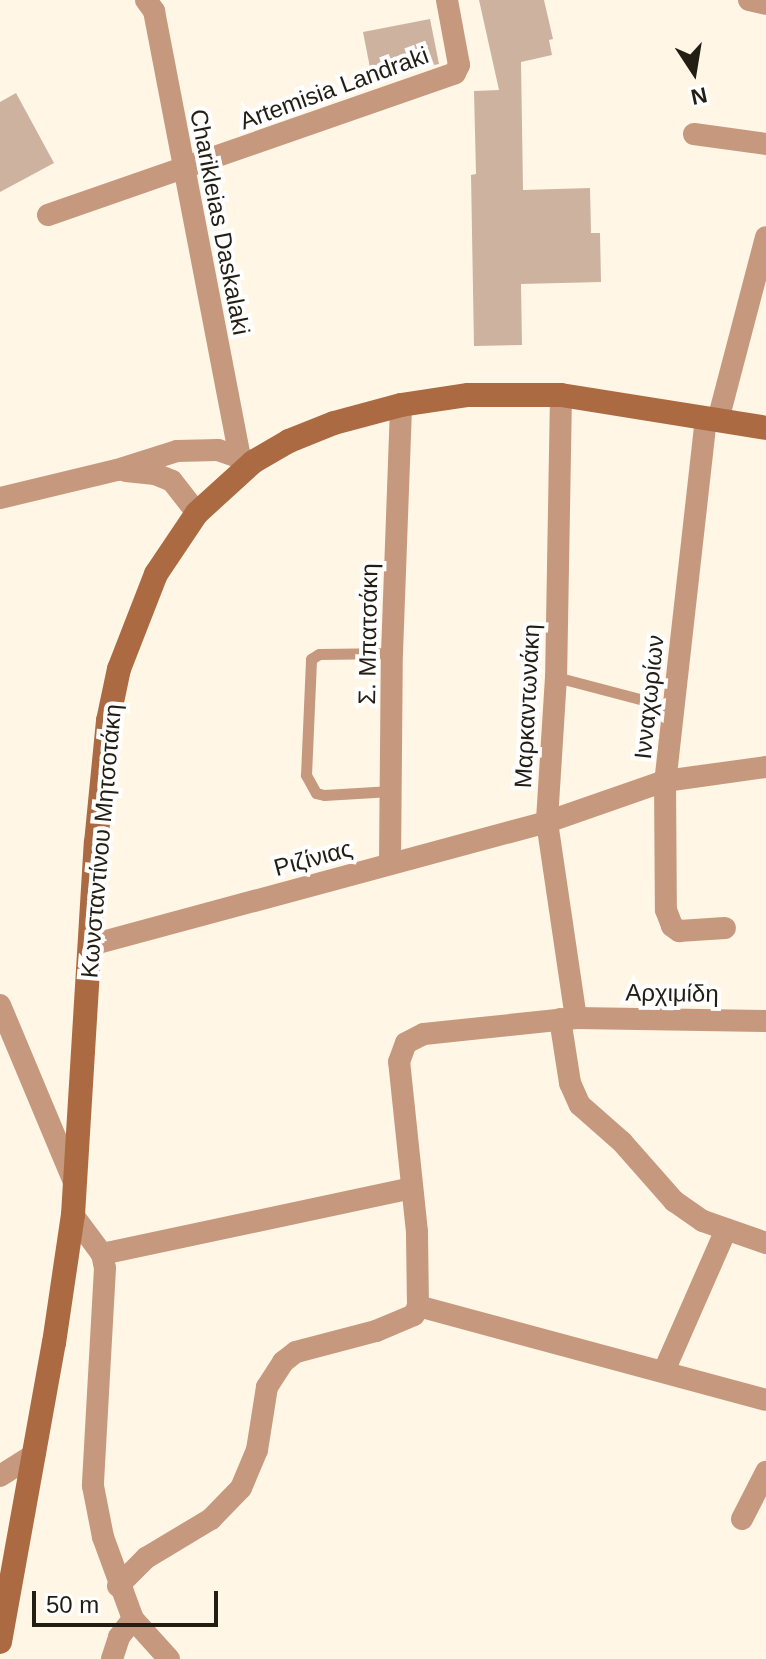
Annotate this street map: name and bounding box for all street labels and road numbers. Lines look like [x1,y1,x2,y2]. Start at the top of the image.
street label: Artemisia Landraki [236,40,432,136]
street label: Charikleias Daskalaki [184,107,256,337]
street label: Σ. Μπατσάκη [352,563,384,705]
street label: Μαρκαντωνάκη [508,623,546,789]
street label: Ινναχωρίων [628,633,670,761]
street label: Κωνσταντίνου Μητσοτάκη [75,703,127,979]
street label: Ριζίνιας [271,834,355,882]
street label: Αρχιμίδη [625,978,719,1008]

